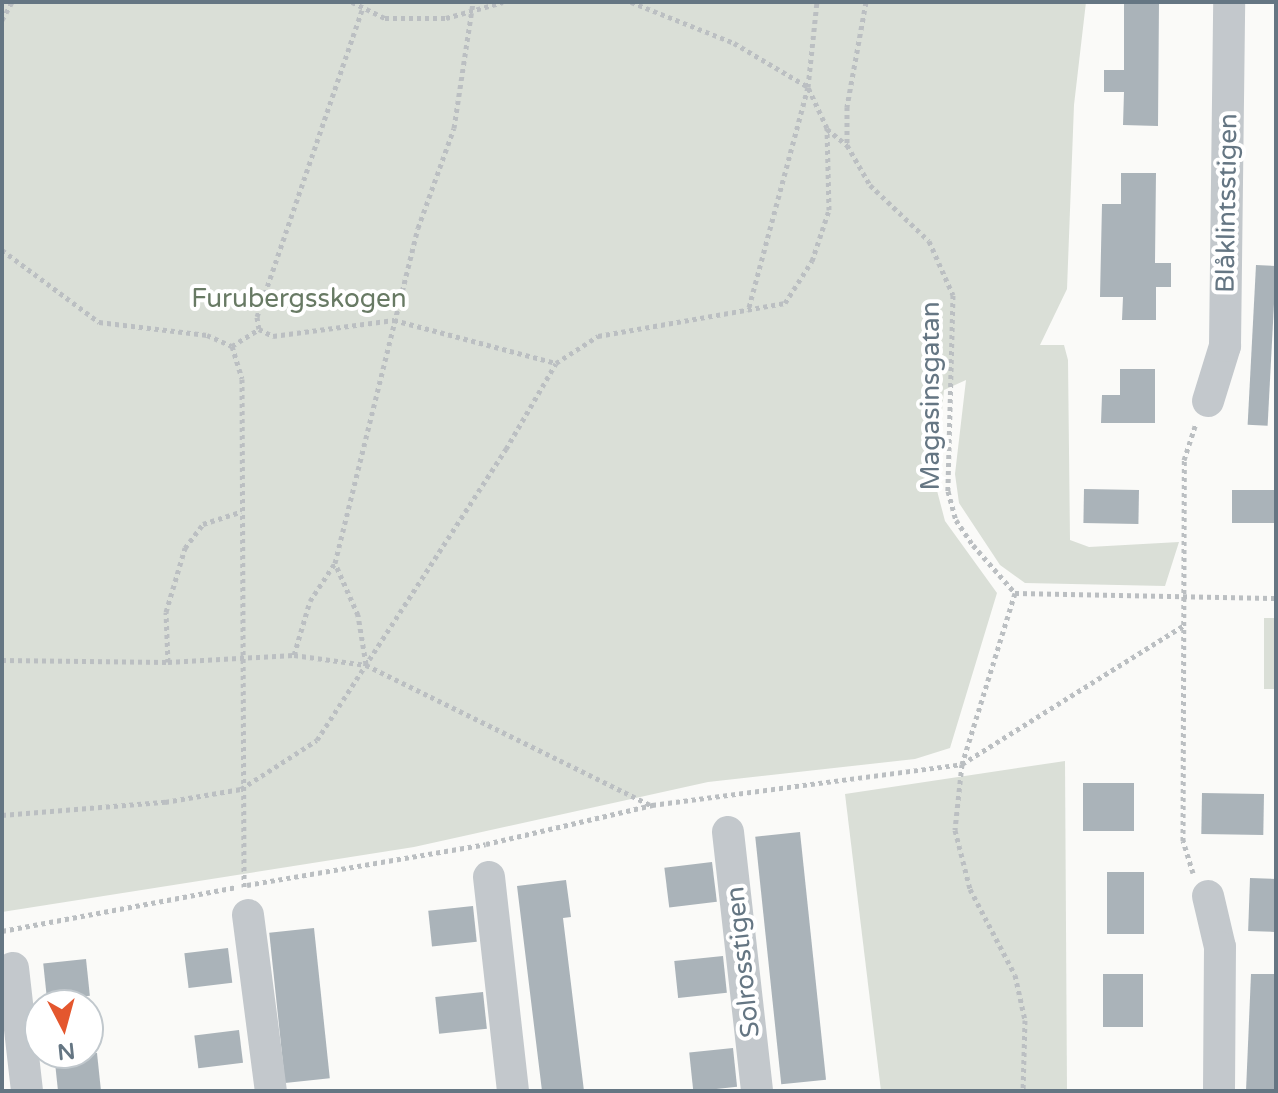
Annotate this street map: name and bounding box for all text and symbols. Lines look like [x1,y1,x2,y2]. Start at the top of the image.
street label: Blåklintsstigen [1210,113,1244,293]
park label: Furubergsskogen [191,283,407,315]
street label: Magasinsgatan [915,301,947,491]
street label: Solrosstigen [720,885,766,1039]
north arrow [24,989,104,1069]
text: N [56,1037,76,1065]

